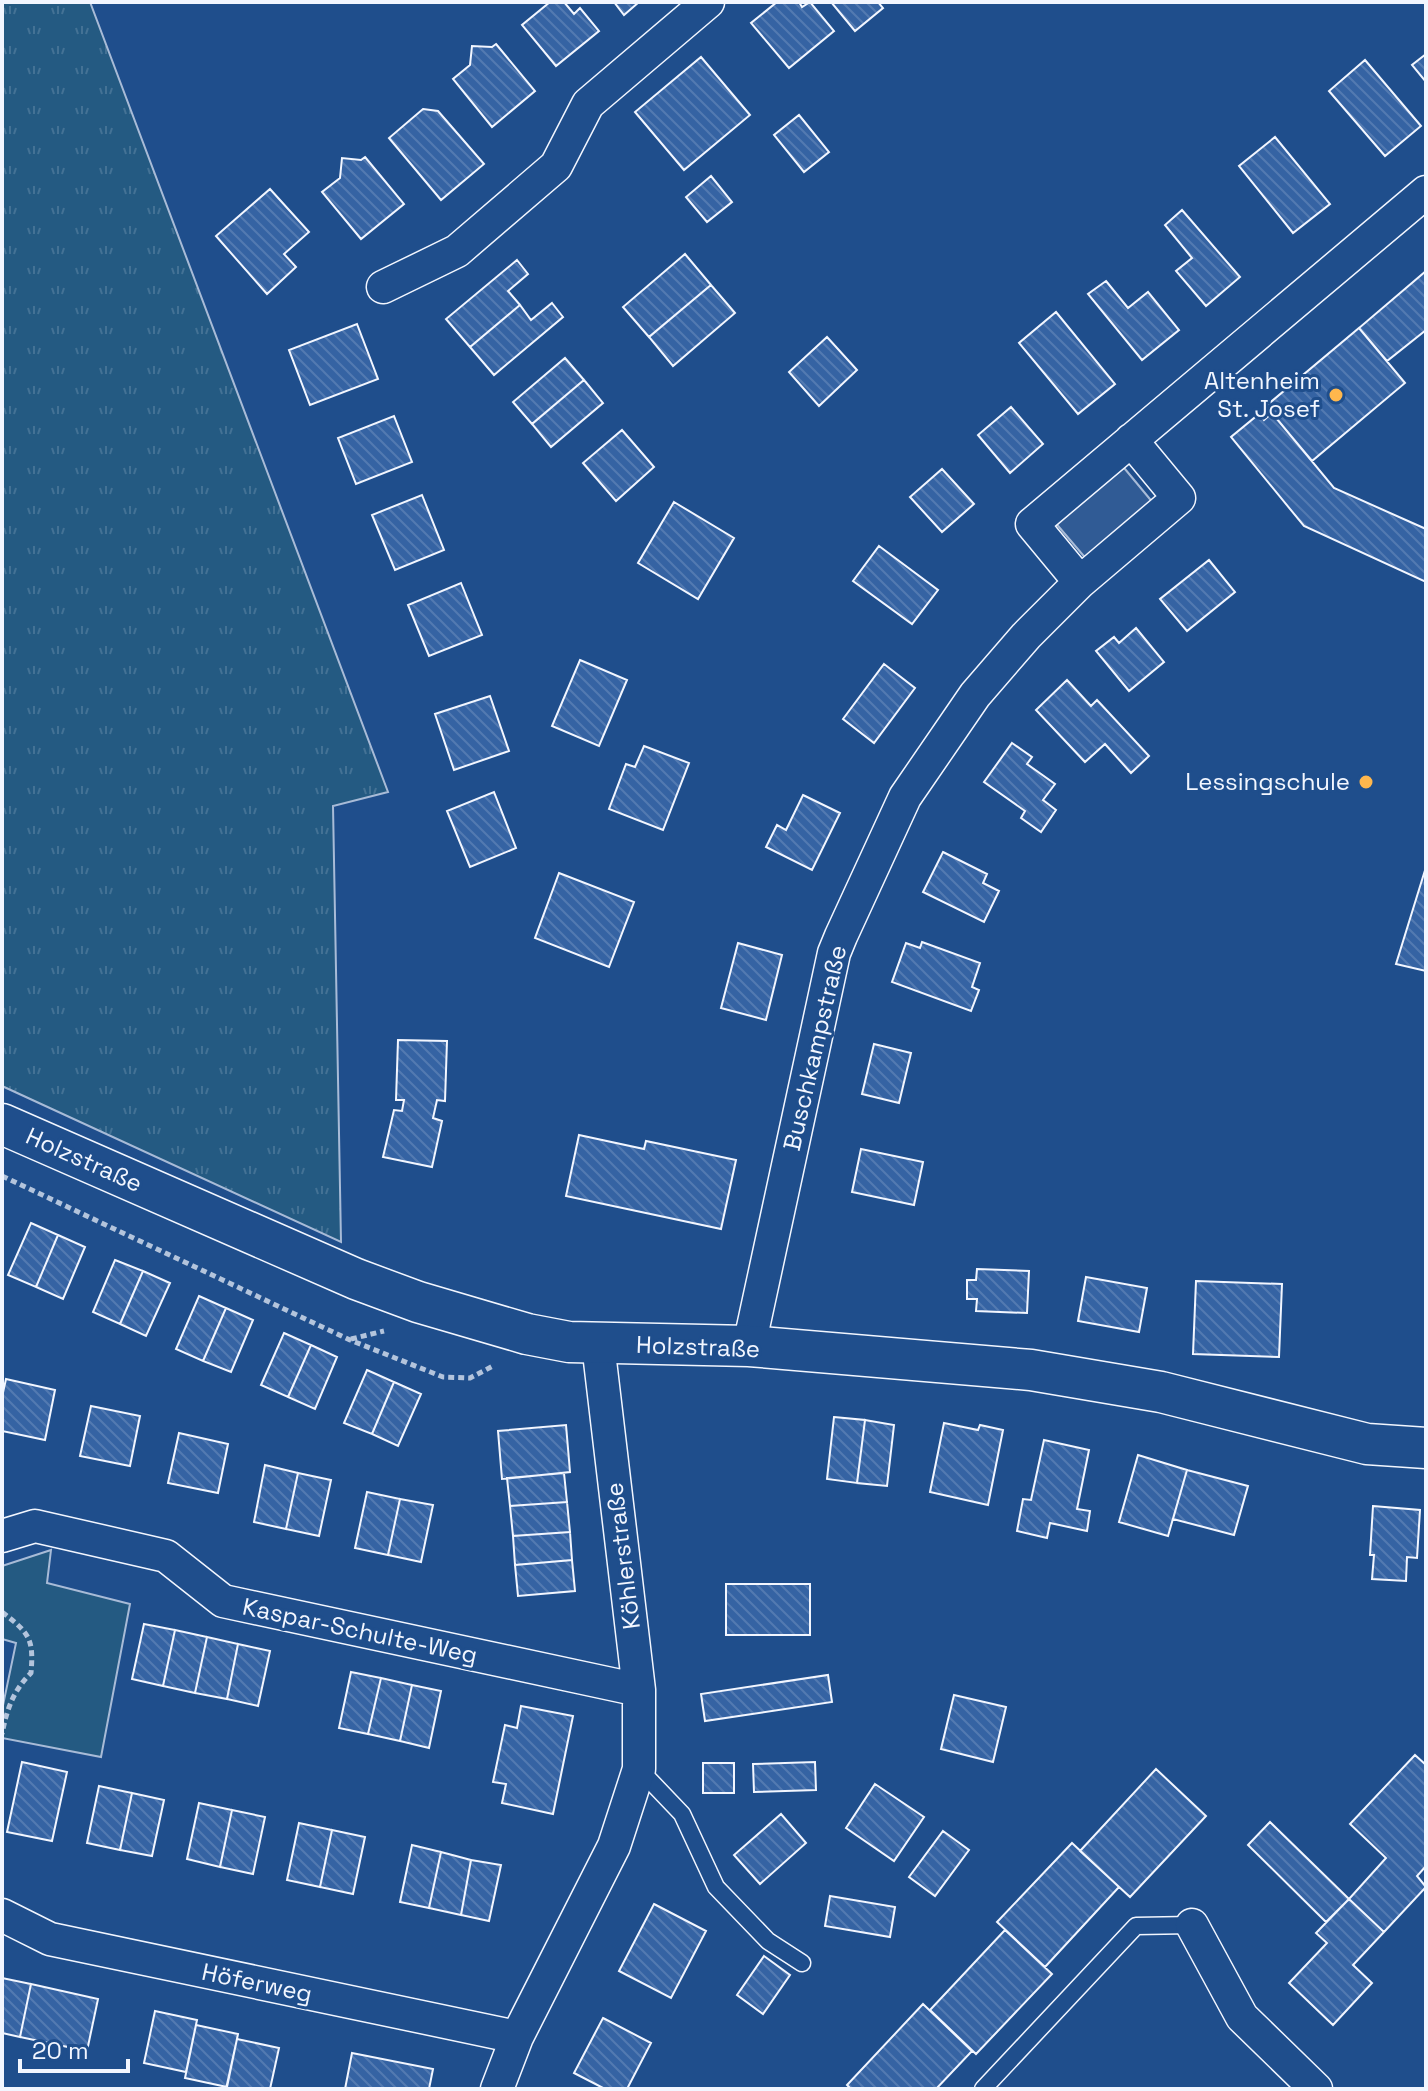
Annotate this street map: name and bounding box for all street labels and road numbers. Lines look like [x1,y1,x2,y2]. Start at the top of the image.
street label: Buschkampstraße [776,942,853,1154]
street label: Holzstraße [21,1120,147,1199]
street label: Holzstraße [635,1329,761,1364]
street label: Köhlerstraße [598,1481,647,1631]
street label: Kaspar-Schulte-Weg [240,1590,480,1671]
street label: Höferweg [199,1956,315,2009]

